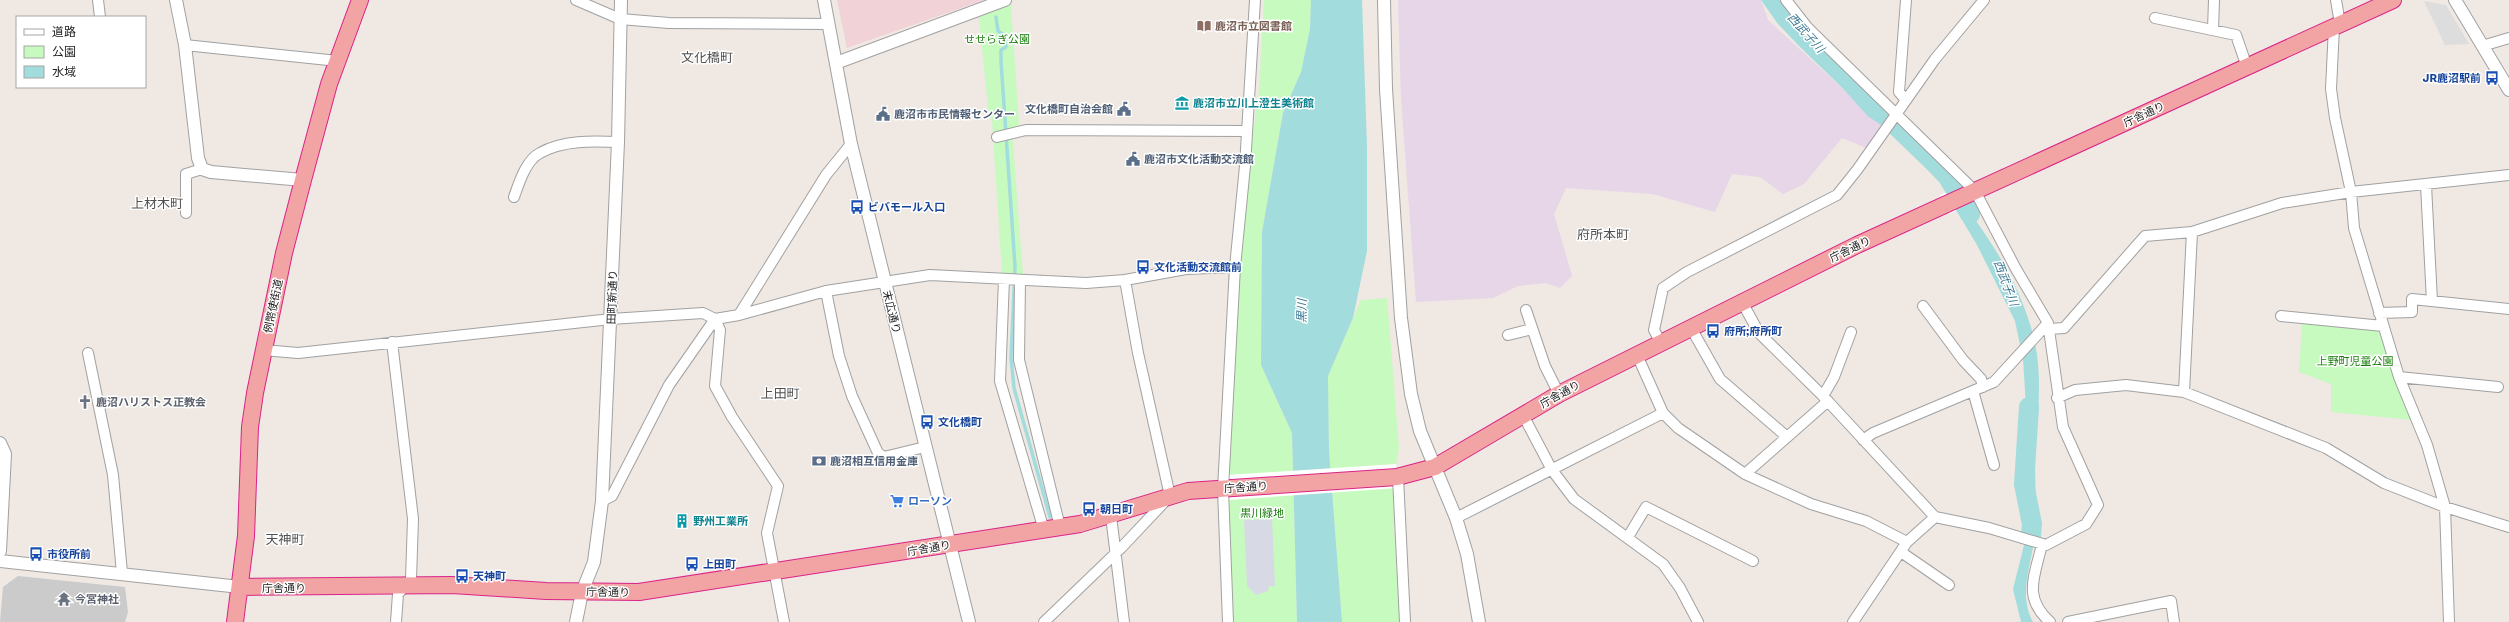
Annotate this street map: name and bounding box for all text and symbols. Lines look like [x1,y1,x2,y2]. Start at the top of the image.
water label: 西武子川 [1785,10,1829,57]
legend [16,16,146,88]
library icon: 鹿沼市立図書館 [1196,18,1212,34]
place label: 鹿沼市立図書館 [1215,20,1292,33]
text: 道路 [52,25,76,39]
park label: せせらぎ公園 [964,33,1030,46]
text: 公園 [52,45,76,59]
district label: 文化橋町 [681,50,733,65]
text: 水域 [52,65,76,79]
bus stop icon: JR鹿沼駅前 [2484,70,2500,86]
place label: JR鹿沼駅前 [2423,72,2481,85]
museum icon: 鹿沼市立川上澄生美術館 [1174,95,1190,111]
place label: 鹿沼市立川上澄生美術館 [1193,97,1314,110]
street label: 庁舎通り [2122,99,2167,130]
public building icon: 文化橋町自治会館 [1116,101,1132,117]
place label: 文化橋町自治会館 [1025,103,1113,116]
public building icon: 鹿沼市市民情報センター [875,106,891,122]
place label: 鹿沼市市民情報センター [894,108,1015,121]
public building icon: 鹿沼市文化活動交流館 [1125,151,1141,167]
place label: 鹿沼市文化活動交流館 [1144,153,1254,166]
district label: 上材木町 [131,196,183,211]
bus stop icon: ビバモール入口 [849,199,865,215]
place label: ビバモール入口 [868,201,945,214]
district label: 府所本町 [1577,227,1629,242]
street label: 庁舎通り [1828,234,1873,265]
water label: 西武子川 [1991,258,2022,310]
bus stop icon: 文化活動交流館前 [1135,259,1151,275]
place label: 文化活動交流館前 [1154,261,1242,274]
street label: 田町新通り [605,269,620,325]
street label: 例幣使街道 [261,278,286,334]
street label: 末広通り [880,289,903,335]
water label: 黒川 [1295,297,1309,323]
bus stop icon: 府所;府所町 [1705,323,1721,339]
place label: 府所;府所町 [1724,325,1782,338]
park label: 上野町児童公園 [2317,355,2394,368]
street label: 庁舎通り [1538,378,1583,411]
district label: 上田町 [760,386,800,401]
church icon: 鹿沼ハリストス正教会 [77,394,93,410]
place label: 鹿沼ハリストス正教会 [96,396,206,409]
bus stop icon: 文化橋町 [919,414,935,430]
place label: 文化橋町 [938,416,982,429]
bank icon: 鹿沼相互信用金庫 [811,453,827,469]
place label: 鹿沼相互信用金庫 [830,455,918,468]
street label: 庁舎通り [1224,479,1268,496]
supermarket icon: ローソン [889,493,905,509]
place label: ローソン [908,495,952,508]
bus stop icon: 朝日町 [1081,501,1097,517]
place label: 朝日町 [1100,503,1133,516]
park label: 黒川緑地 [1240,507,1284,520]
building icon: 野州工業所 [674,513,690,529]
place label: 野州工業所 [693,515,748,528]
district label: 天神町 [265,532,305,547]
street label: 庁舎通り [906,538,952,559]
bus stop icon: 市役所前 [28,546,44,562]
place label: 市役所前 [47,548,91,561]
bus stop icon: 上田町 [684,556,700,572]
place label: 上田町 [703,558,736,571]
bus stop icon: 天神町 [454,568,470,584]
place label: 天神町 [473,570,506,583]
street label: 庁舎通り [262,582,306,595]
street label: 庁舎通り [586,586,630,599]
temple icon: 今宮神社 [56,591,72,607]
place label: 今宮神社 [75,593,119,606]

